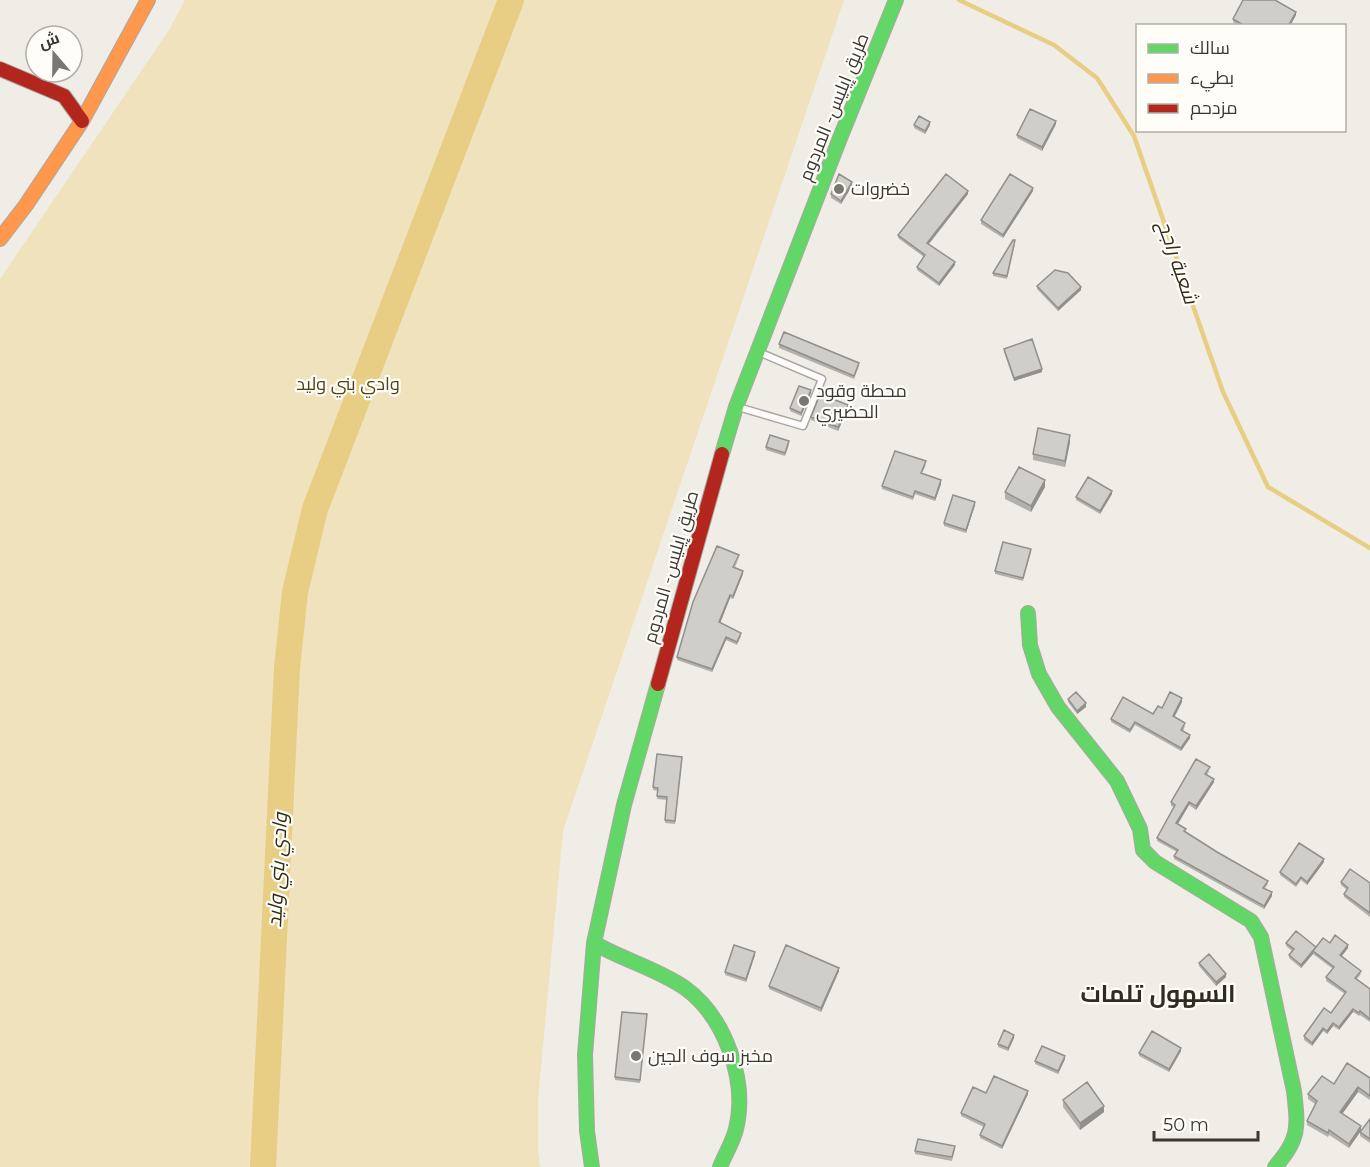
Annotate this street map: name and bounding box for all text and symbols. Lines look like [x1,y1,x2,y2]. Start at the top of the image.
north arrow [24,24,84,84]
legend [1136,24,1346,132]
text: ش [36,28,62,53]
street label: طريق إيليس- المردوم [794,30,875,184]
text: سالك [1190,37,1230,59]
text: بطيء [1190,67,1234,92]
text: مزدحم [1190,97,1238,120]
place label: خضروات [851,178,910,200]
marker: خضروات [832,182,846,196]
water label: شعبة راجح [1150,216,1204,308]
park label: وادي بني وليد [296,373,400,398]
place label: محطة وقود الحضيري [816,380,907,426]
marker: محطة وقود الحضيري [797,394,811,408]
street label: طريق إيليس- المردوم [639,488,704,646]
water label: وادي بني وليد [262,811,296,928]
district label: السهول تلمات [1081,979,1235,1008]
place label: مخبز سوف الجين [648,1045,773,1067]
marker: مخبز سوف الجين [629,1049,643,1063]
scale bar [1154,1104,1258,1142]
text: 50 m [1163,1114,1209,1136]

